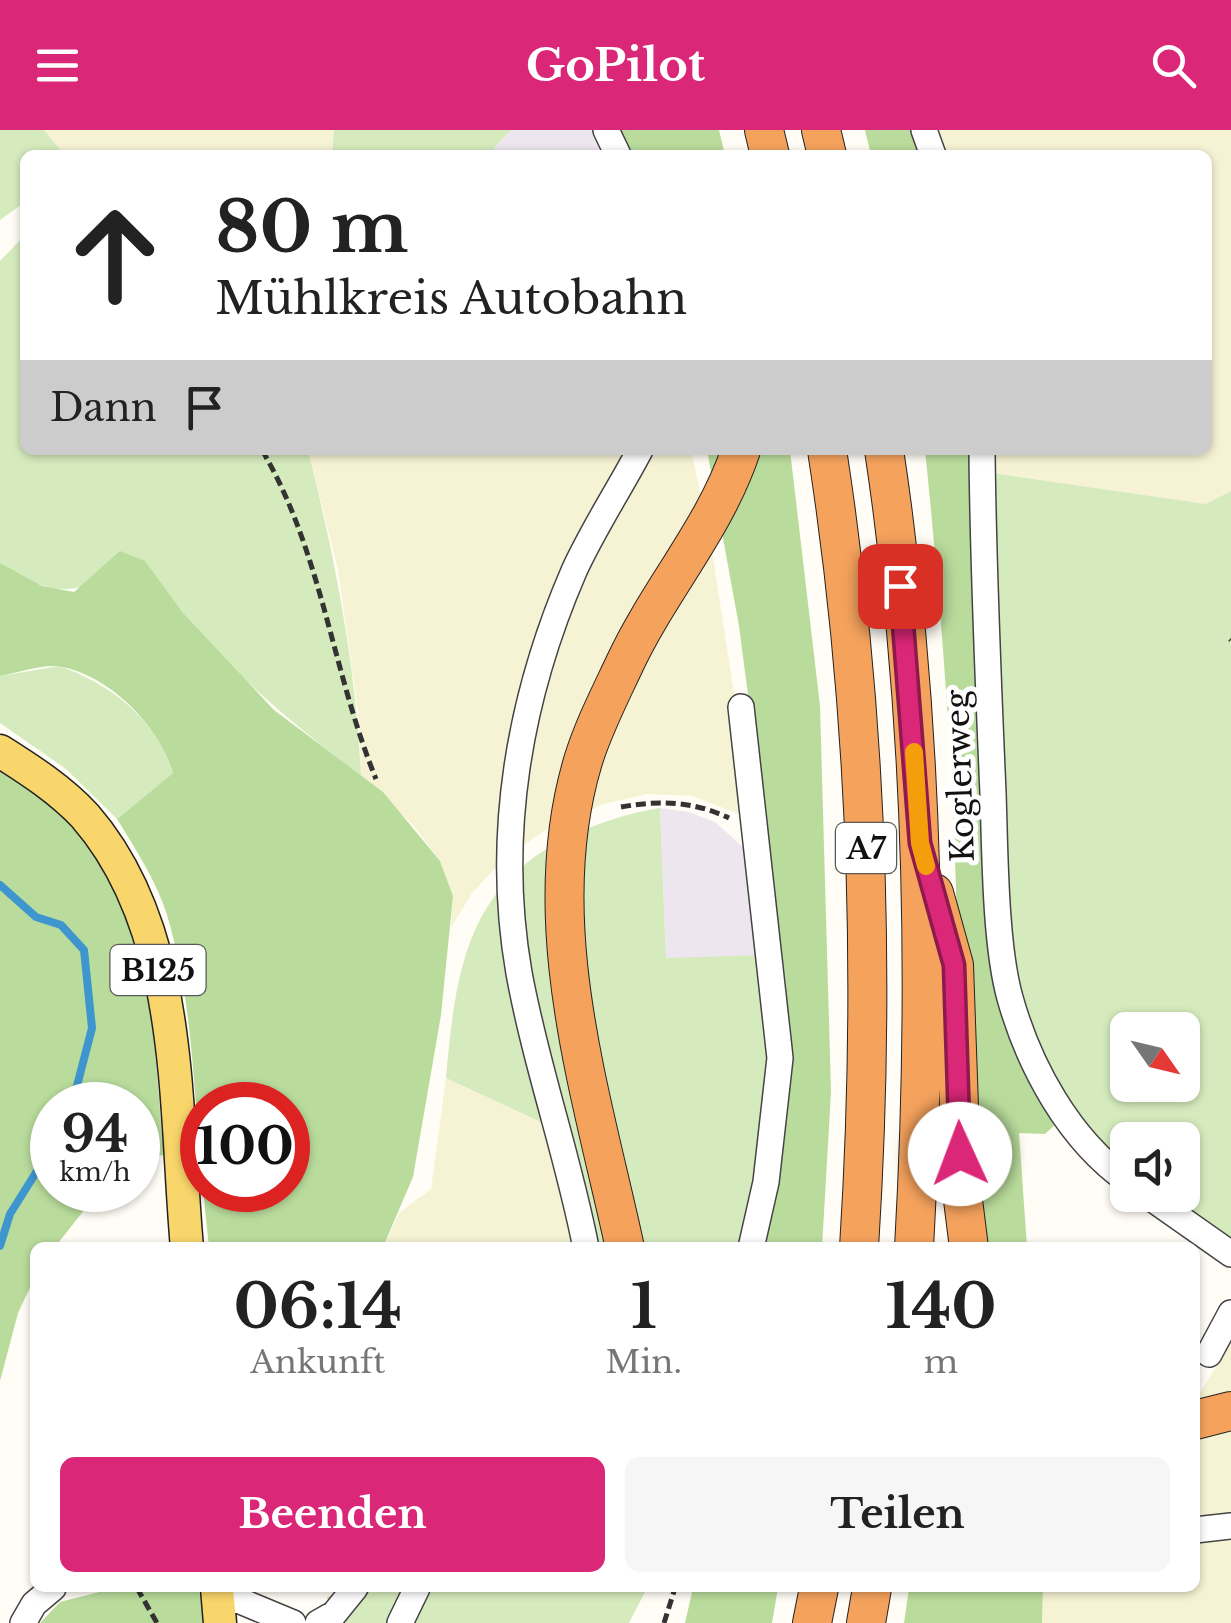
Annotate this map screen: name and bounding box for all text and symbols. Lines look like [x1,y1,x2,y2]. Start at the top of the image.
text: GoPilot [526,37,705,93]
icon: menu [30,38,85,93]
icon: search [1146,38,1201,93]
text: 80 m [215,184,408,271]
icon: ahead [50,190,180,320]
text: Mühlkreis Autobahn [215,270,687,326]
icon: arrive [177,380,232,435]
text: Dann [50,384,157,431]
pin [858,544,943,629]
icon: arrive [873,559,928,614]
street label: Koglerweg [937,688,983,863]
road number: A7 [836,823,896,873]
road number: B125 [110,945,206,995]
north arrow [1110,1012,1200,1102]
map controls [1110,1012,1200,1212]
speed limit sign: 100 [180,1082,310,1212]
position arrow [908,1102,1012,1206]
text: 94 [62,1103,128,1166]
button: sound [1110,1122,1200,1212]
text: km/h [60,1157,130,1188]
text: 06:14 [233,1270,402,1344]
text: 1 [631,1270,657,1344]
text: 140 [885,1270,997,1344]
text: Ankunft [250,1342,385,1382]
text: Min. [606,1342,682,1382]
text: m [924,1342,958,1382]
button: Beenden [60,1457,605,1572]
button: Teilen [625,1457,1170,1572]

